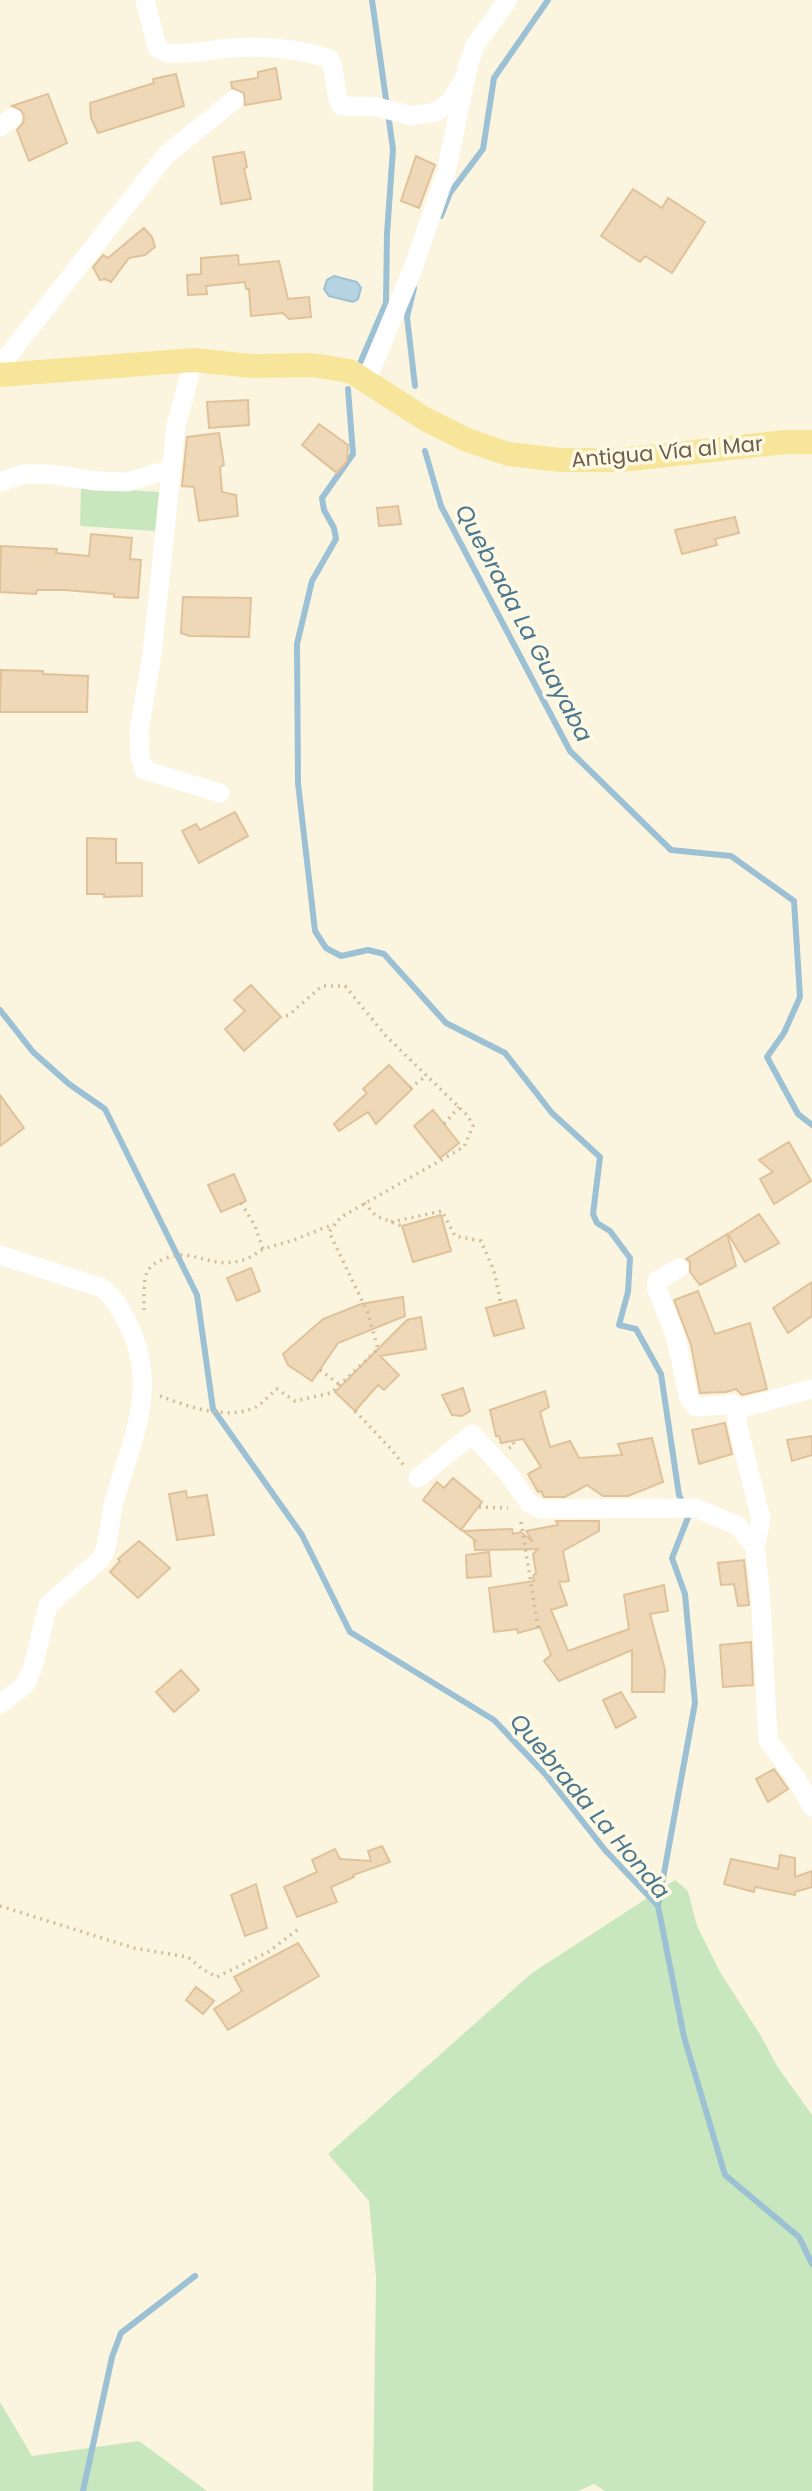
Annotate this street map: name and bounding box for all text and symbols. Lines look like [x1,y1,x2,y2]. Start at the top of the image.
street label: Antigua Vía al Mar [570,429,764,474]
water label: Quebrada La Guayaba [448,499,600,747]
water label: Quebrada La Honda [503,1706,677,1906]

